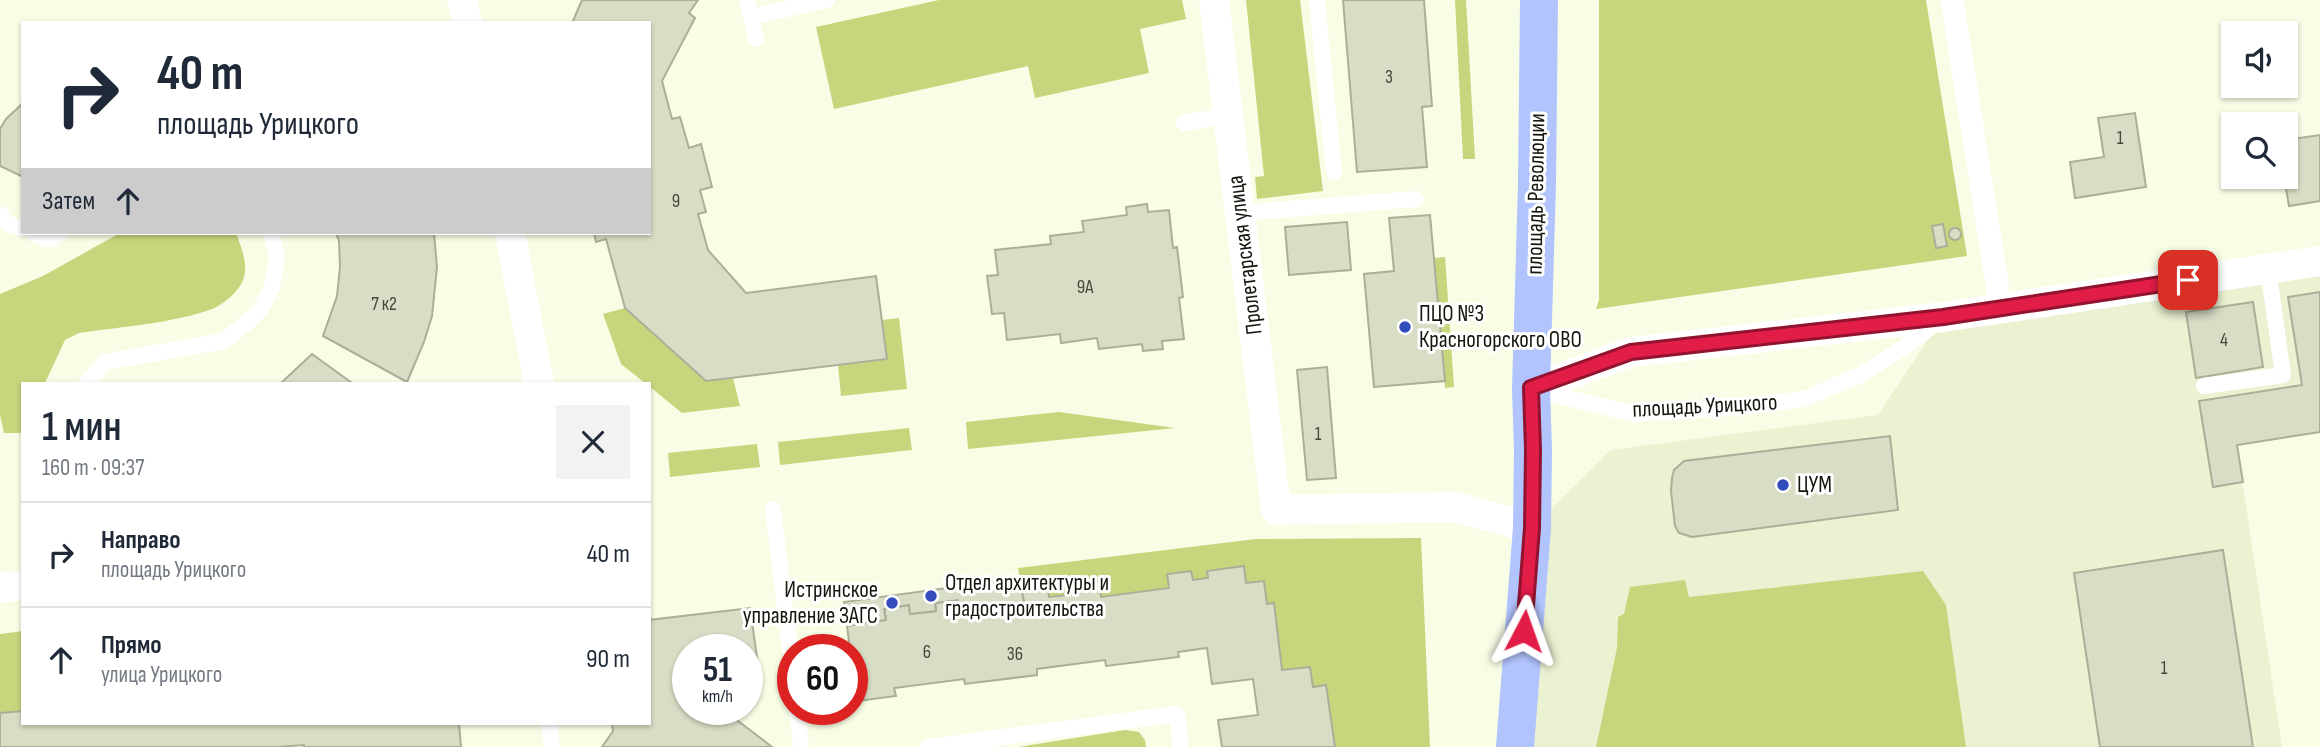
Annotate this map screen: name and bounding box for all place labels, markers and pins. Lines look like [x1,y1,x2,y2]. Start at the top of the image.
pin [2158,250,2218,310]
place label: ПЦО №3 Красногорского ОВО [1419,300,1582,354]
marker: ПЦО №3 Красногорского ОВО [1397,319,1413,335]
place label: ЦУМ [1797,471,1832,499]
marker: ЦУМ [1775,477,1791,493]
place label: Отдел архитектуры и градостроительства [945,569,1109,623]
place label: Истринское управление ЗАГС [743,576,878,630]
marker: Отдел архитектуры и градостроительства [923,588,939,604]
marker: Истринское управление ЗАГС [884,595,900,611]

